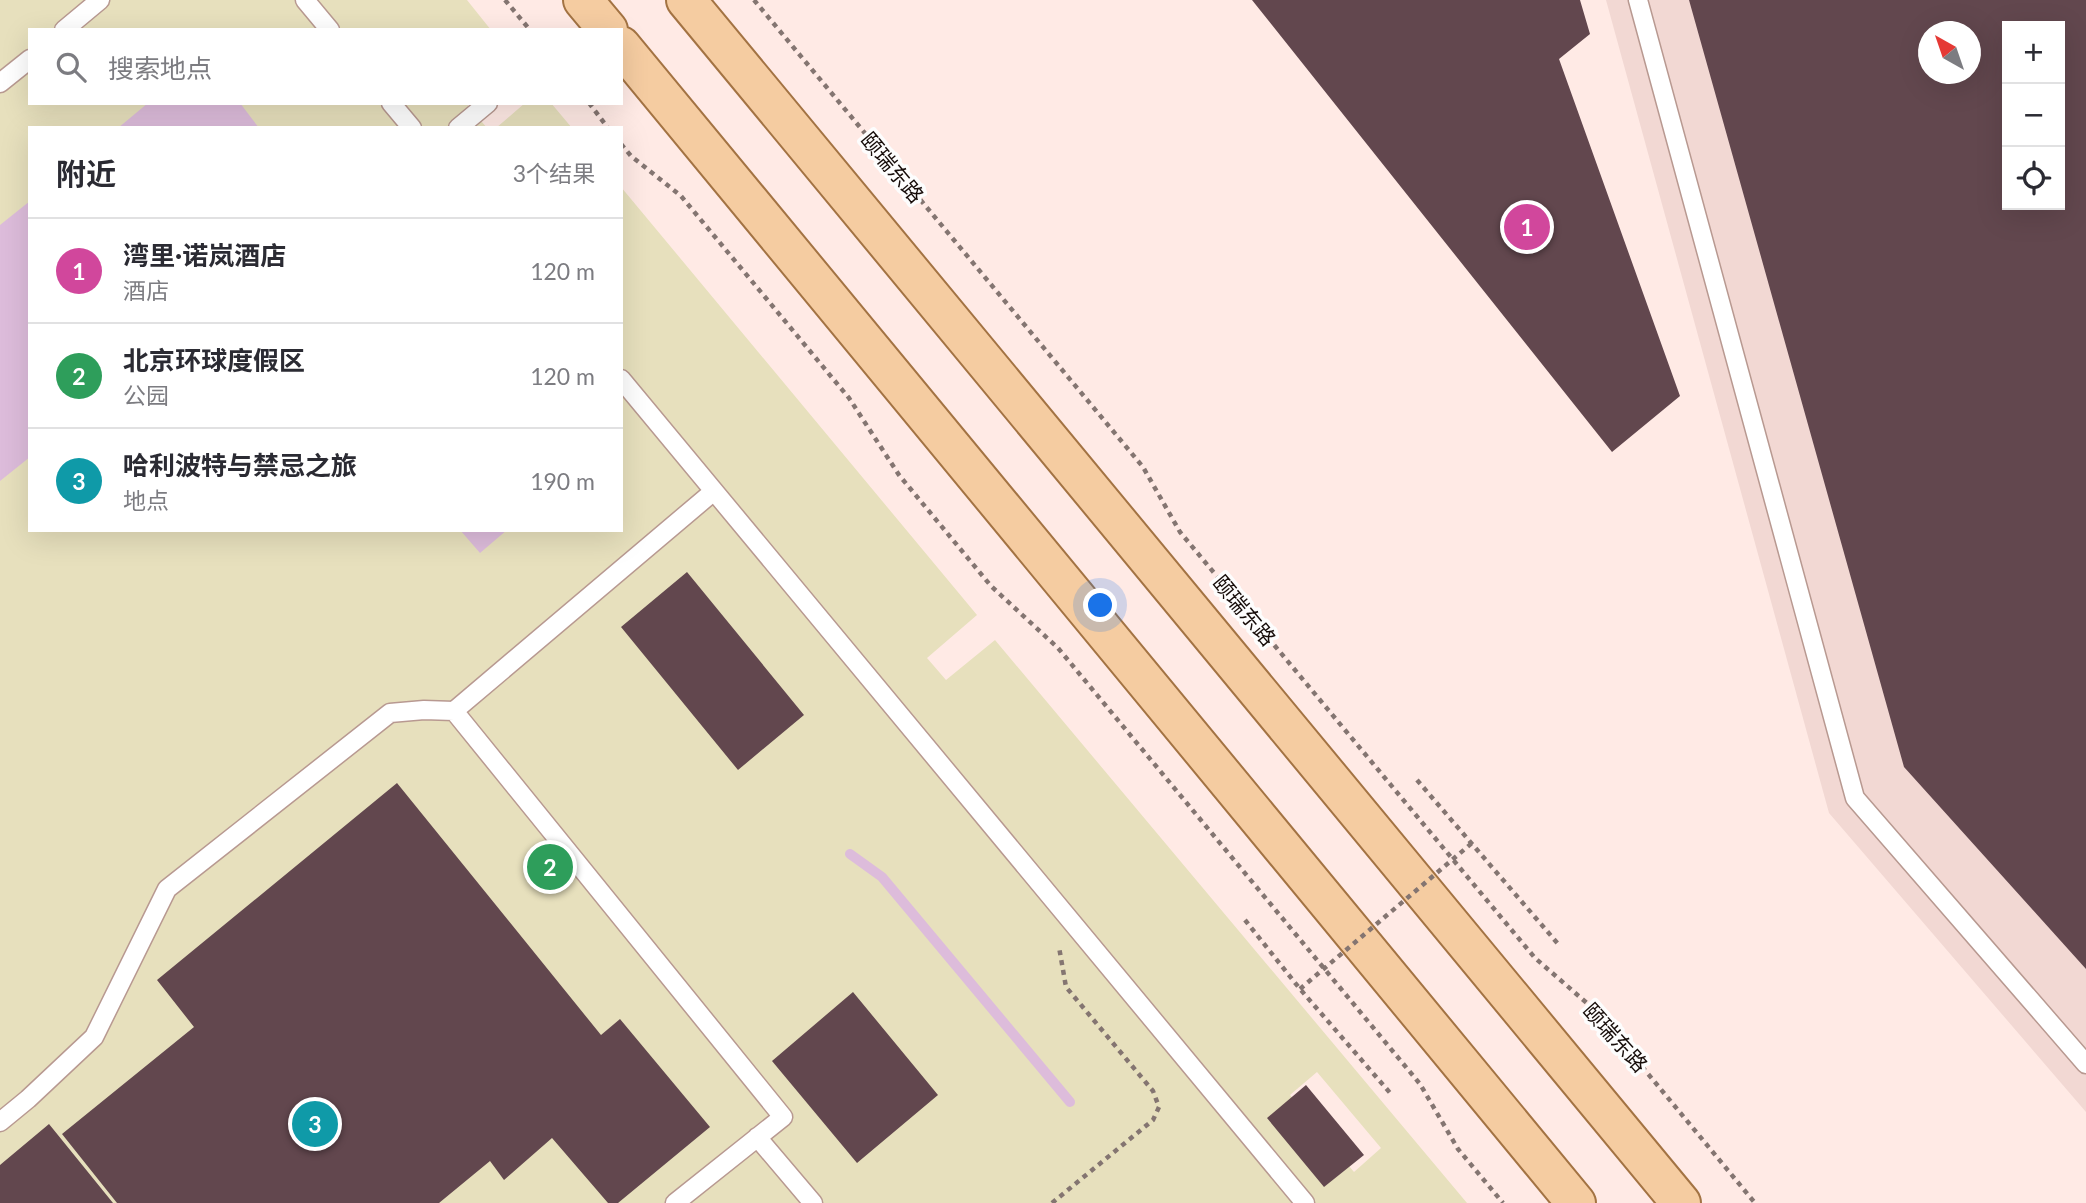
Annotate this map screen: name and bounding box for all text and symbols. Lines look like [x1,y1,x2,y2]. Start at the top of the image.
north arrow [1918,21,1981,84]
map controls [2002,21,2065,210]
button: + [2002,21,2065,84]
search box [28,28,623,105]
icon: search [52,48,90,86]
text: 搜索地点 [108,52,212,84]
button: − [2002,84,2065,147]
street label: 颐瑞东路 [856,127,930,207]
button: locate [2002,147,2065,210]
text: 附近 [56,155,116,191]
text: 3个结果 [513,159,595,187]
pin: 1 [1504,201,1550,253]
text: 湾里·诺岚酒店 [123,239,286,271]
text: 1 [72,257,86,285]
text: 120 m [530,257,595,285]
text: 酒店 [123,276,169,304]
text: 北京环球度假区 [123,344,305,376]
text: 2 [72,362,86,390]
text: 120 m [530,362,595,390]
text: 公园 [123,381,169,409]
text: 哈利波特与禁忌之旅 [123,449,357,481]
text: 3 [72,467,86,495]
text: 190 m [530,467,595,495]
text: 地点 [123,486,169,514]
street label: 颐瑞东路 [1208,570,1282,650]
your location [1083,588,1117,622]
pin: 2 [527,841,573,893]
street label: 颐瑞东路 [1579,997,1653,1077]
pin: 3 [292,1098,338,1150]

